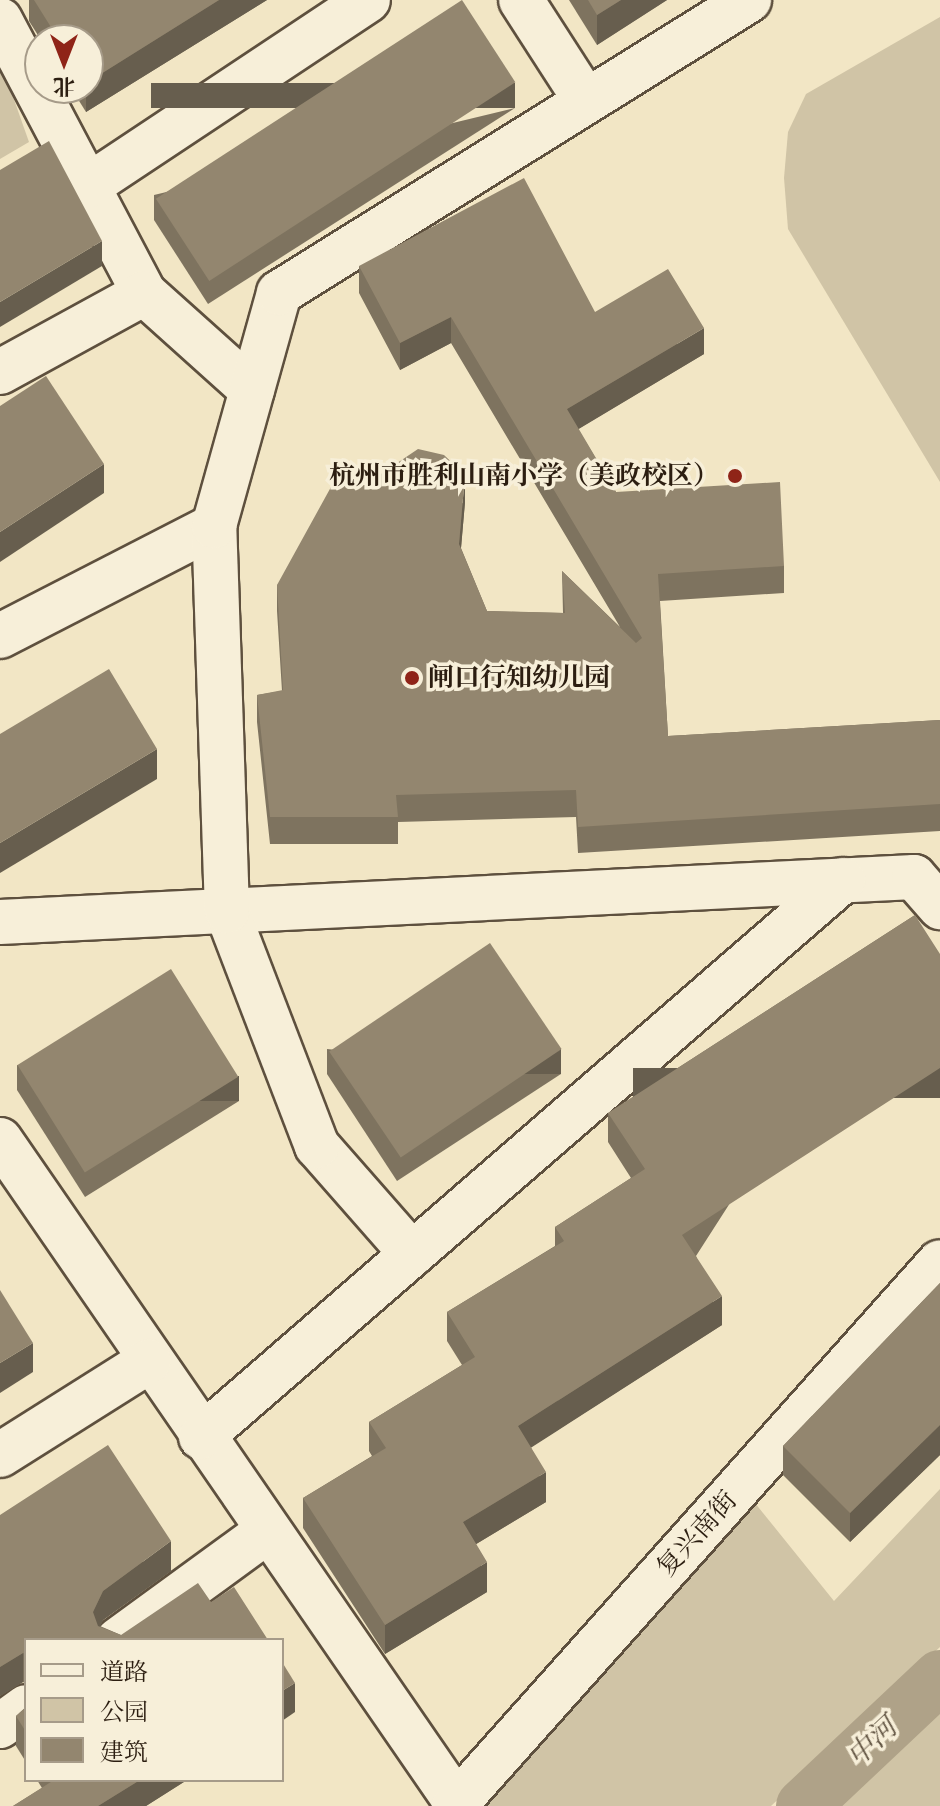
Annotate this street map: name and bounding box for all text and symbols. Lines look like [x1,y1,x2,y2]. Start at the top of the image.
north arrow [24,24,104,104]
text: 北 [53,71,75,101]
place label: 杭州市胜利山南小学（美政校区） [329,460,719,492]
marker: 杭州市胜利山南小学（美政校区） [726,467,744,485]
place label: 闸口行知幼儿园 [428,662,610,694]
marker: 闸口行知幼儿园 [403,669,421,687]
street label: 复兴南街 [651,1485,743,1583]
legend [24,1638,284,1782]
text: 道路 [100,1656,148,1689]
text: 公园 [100,1696,148,1729]
water label: 中河 [840,1711,904,1773]
text: 建筑 [100,1736,148,1769]

